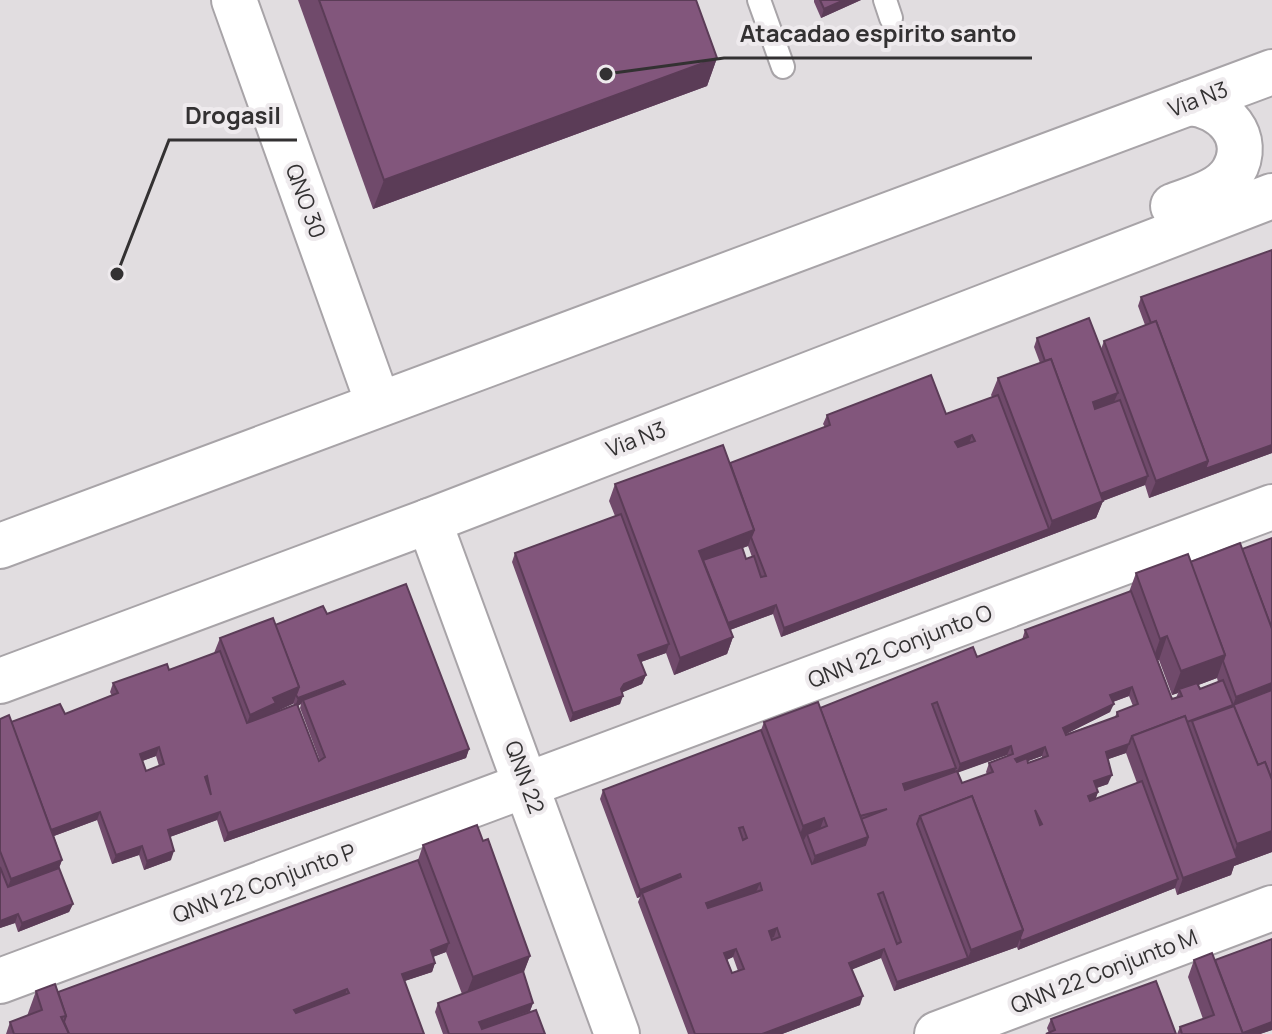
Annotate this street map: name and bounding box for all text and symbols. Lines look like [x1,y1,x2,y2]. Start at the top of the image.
callout: Atacadao espirito santo [724,10,1032,58]
text: Atacadao espirito santo [740,16,1016,49]
street label: Via N3 [1164,74,1232,124]
callout: Drogasil [169,92,297,140]
text: Drogasil [185,98,281,131]
street label: QNO 30 [279,160,333,242]
street label: Via N3 [602,414,670,464]
street label: QNN 22 Conjunto O [804,597,997,695]
street label: QNN 22 [498,736,552,818]
street label: QNN 22 Conjunto P [168,836,360,930]
street label: QNN 22 Conjunto M [1006,922,1202,1020]

